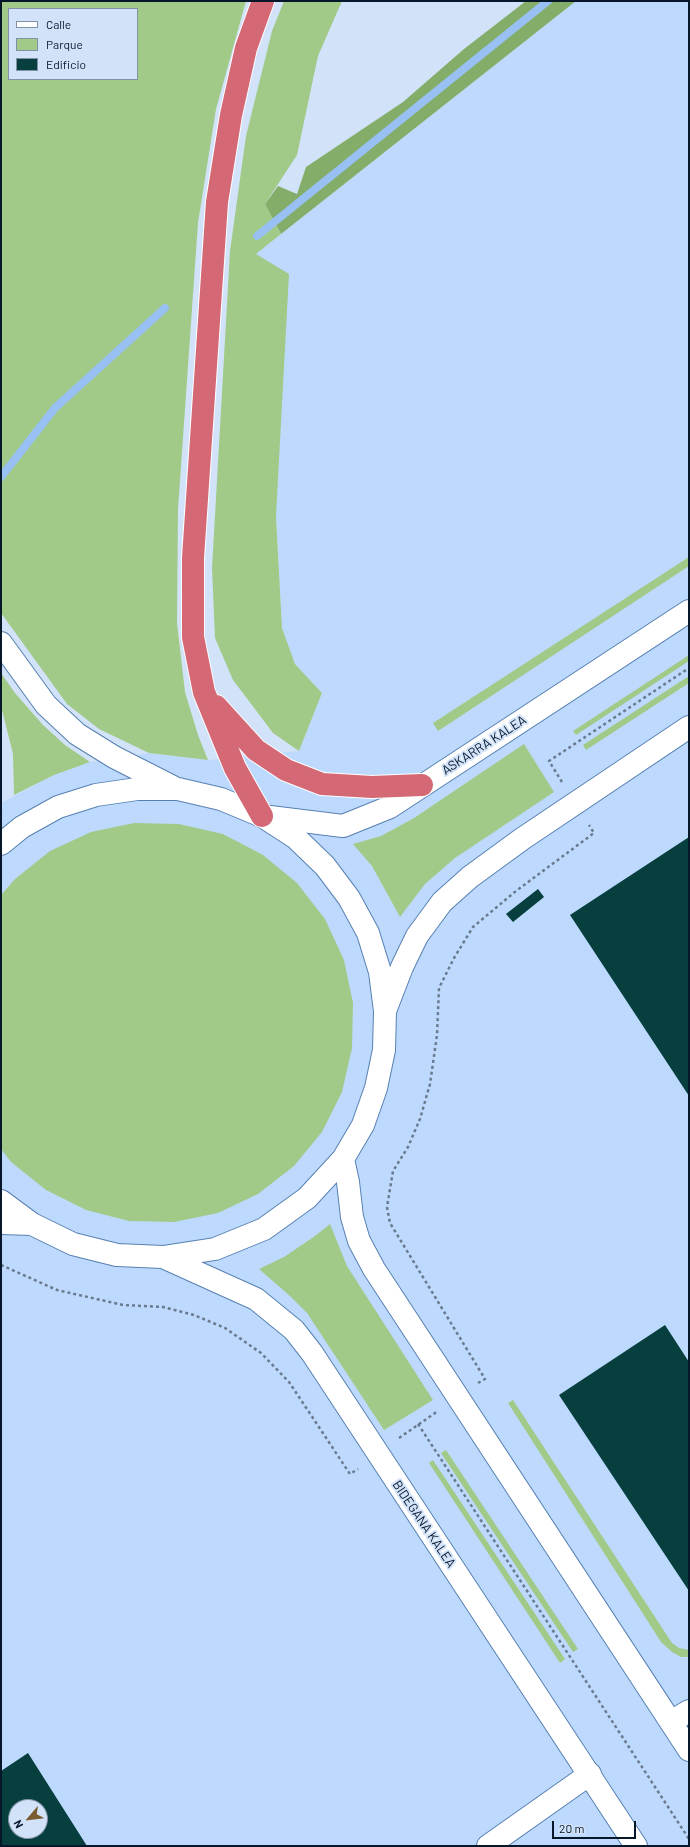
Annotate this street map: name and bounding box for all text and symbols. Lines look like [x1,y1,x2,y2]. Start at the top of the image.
legend [8,8,138,80]
text: Calle [46,17,71,31]
text: Parque [46,37,83,51]
text: Edificio [46,57,86,71]
street label: ASKARRA KALEA [439,712,529,778]
street label: BIDEGANA KALEA [389,1477,459,1571]
north arrow [8,1799,48,1839]
scale bar [554,1813,638,1839]
text: N [10,1818,25,1831]
text: 20 m [559,1821,585,1835]

